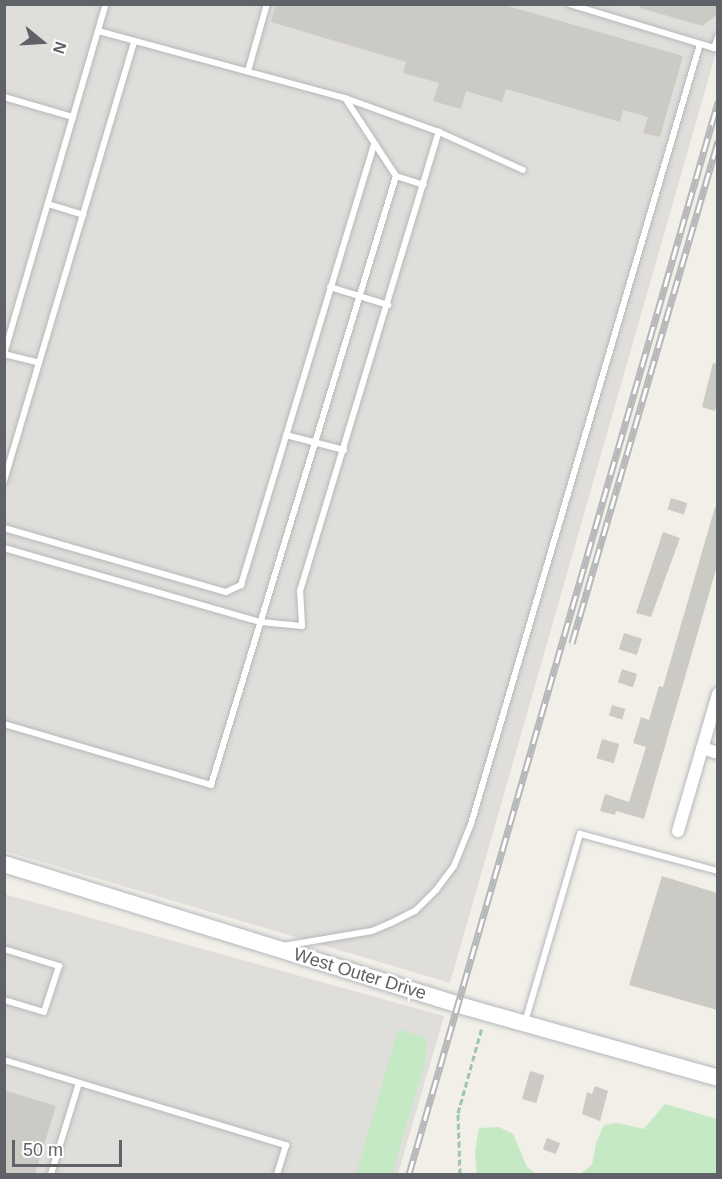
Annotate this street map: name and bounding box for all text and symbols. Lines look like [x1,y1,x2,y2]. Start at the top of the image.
north arrow [12,12,72,72]
text: N [50,40,69,56]
street label: West Outer Drive [291,944,429,1004]
scale bar [15,1128,124,1166]
text: 50 m [23,1140,63,1160]

